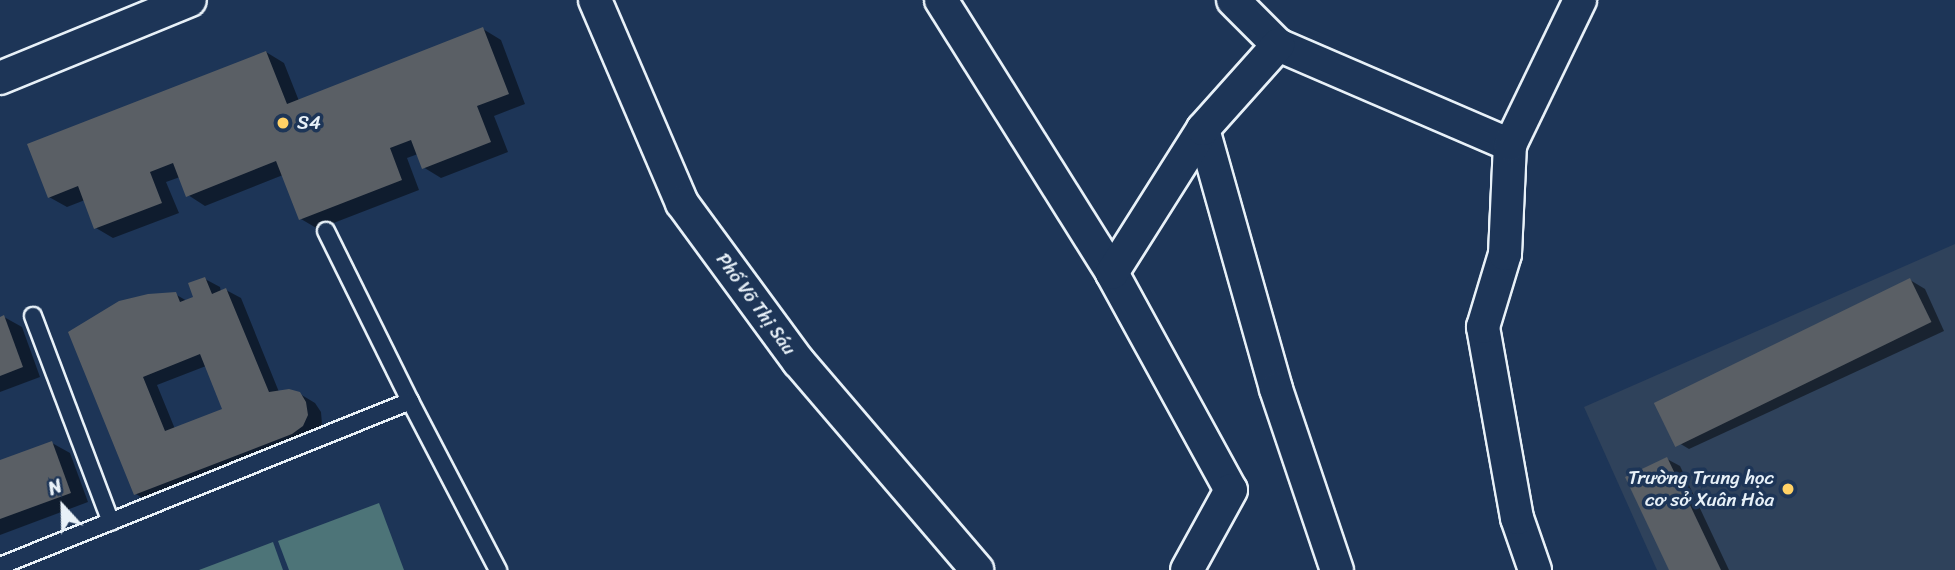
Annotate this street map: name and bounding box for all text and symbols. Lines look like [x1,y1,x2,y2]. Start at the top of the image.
place label: S4 [297,112,321,134]
marker: S4 [275,115,291,131]
street label: Phố Võ Thị Sáu [711,248,801,360]
place label: Trường Trung học cơ sở Xuân Hòa [1629,467,1774,511]
text: N [43,469,67,505]
north arrow [28,472,98,542]
marker: Trường Trung học cơ sở Xuân Hòa [1780,481,1796,497]

